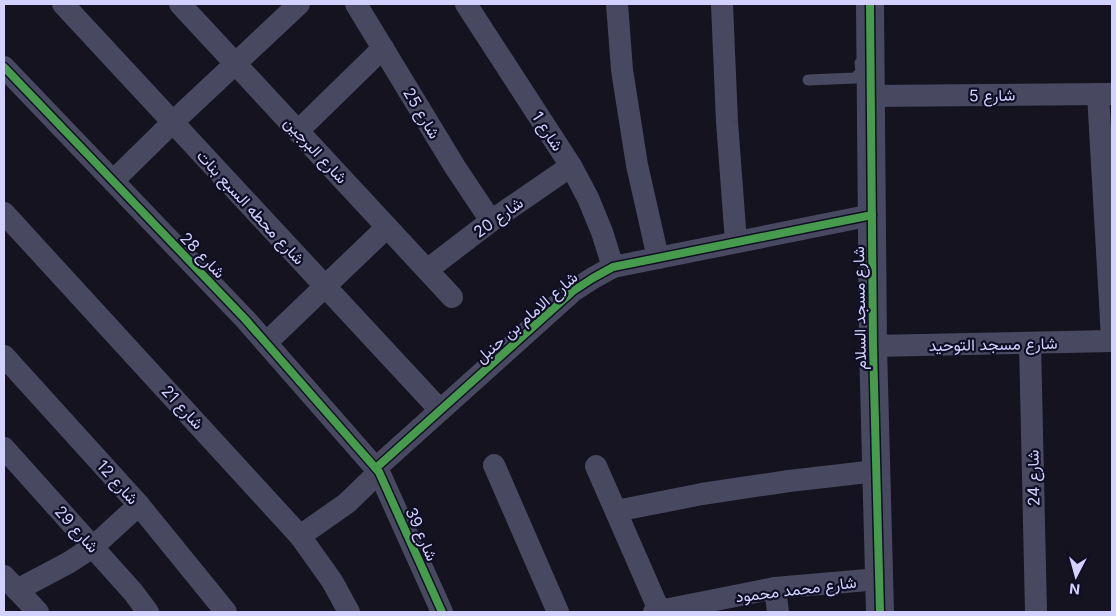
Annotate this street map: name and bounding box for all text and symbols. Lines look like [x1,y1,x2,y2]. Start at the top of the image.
street label: شارع 25 [397,84,445,143]
street label: شارع 5 [969,85,1015,107]
street label: شارع 1 [526,107,568,156]
street label: شارع البرجين [279,112,352,189]
street label: شارع محطه السبع بنات [191,146,309,270]
street label: شارع 20 [469,192,528,243]
street label: شارع 28 [175,228,230,284]
street label: شارع مسجد السلام [848,246,872,370]
street label: شارع الامام بن حنبل [471,267,583,368]
street label: شارع مسجد التوحيد [928,333,1058,357]
street label: شارع 21 [156,381,208,435]
street label: شارع 24 [1023,450,1045,506]
street label: شارع 12 [91,456,143,510]
street label: شارع 29 [49,501,103,558]
street label: شارع 39 [400,504,443,565]
north arrow [1051,551,1101,601]
street label: شارع محمد محمود [734,572,858,608]
text: N [1068,580,1081,598]

